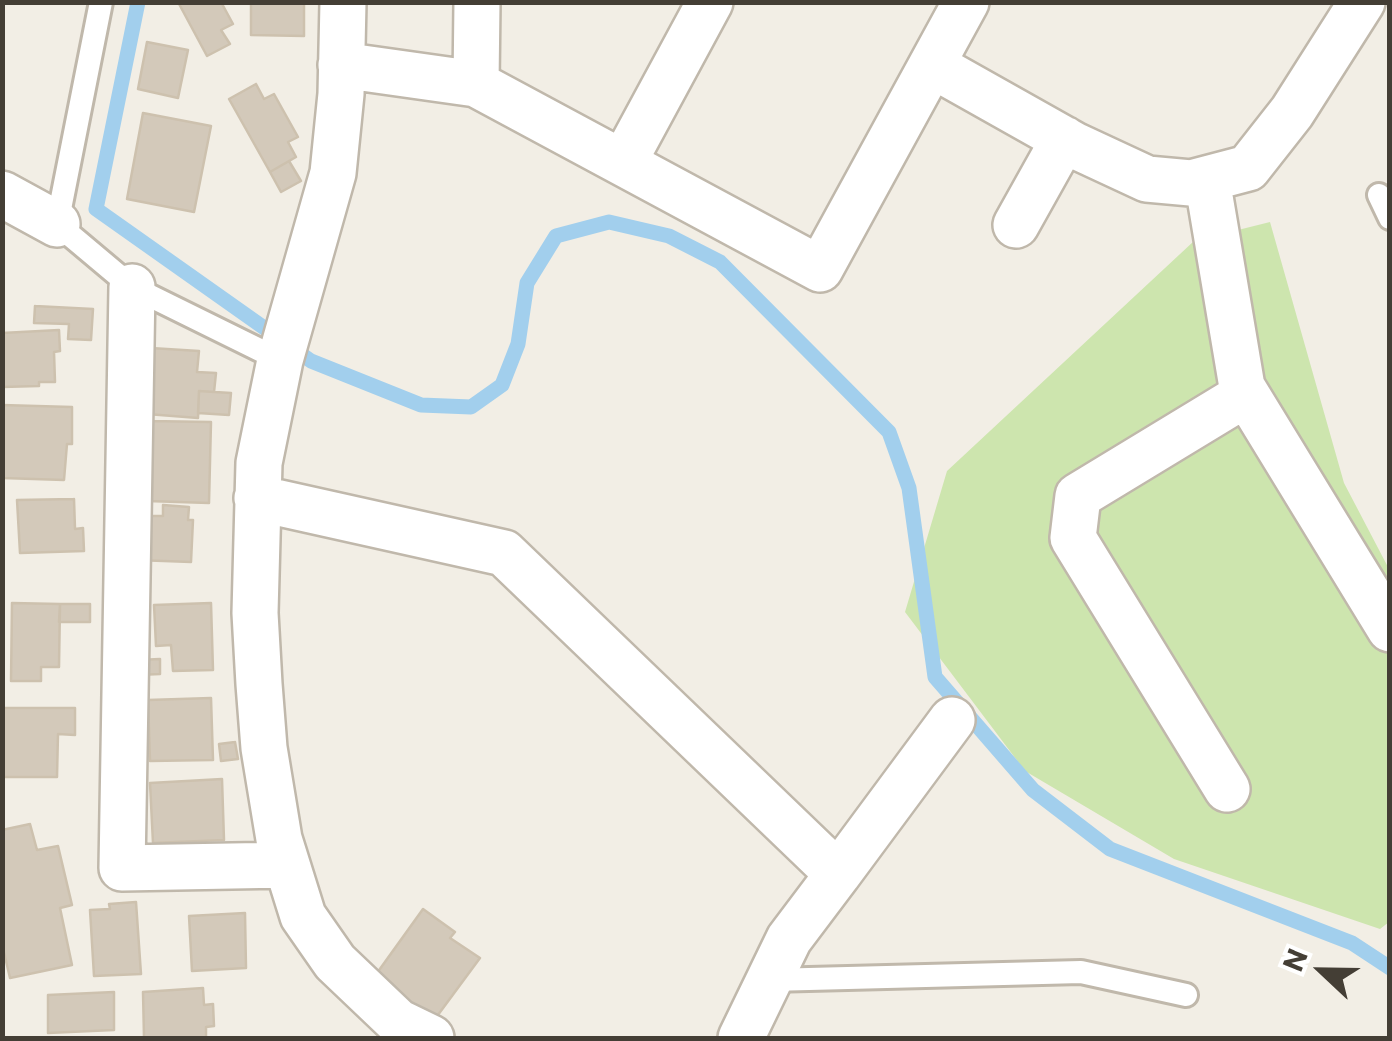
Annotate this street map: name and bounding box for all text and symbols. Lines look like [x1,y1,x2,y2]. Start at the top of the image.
north arrow [1272,921,1372,1021]
text: N [1274,944,1314,976]

